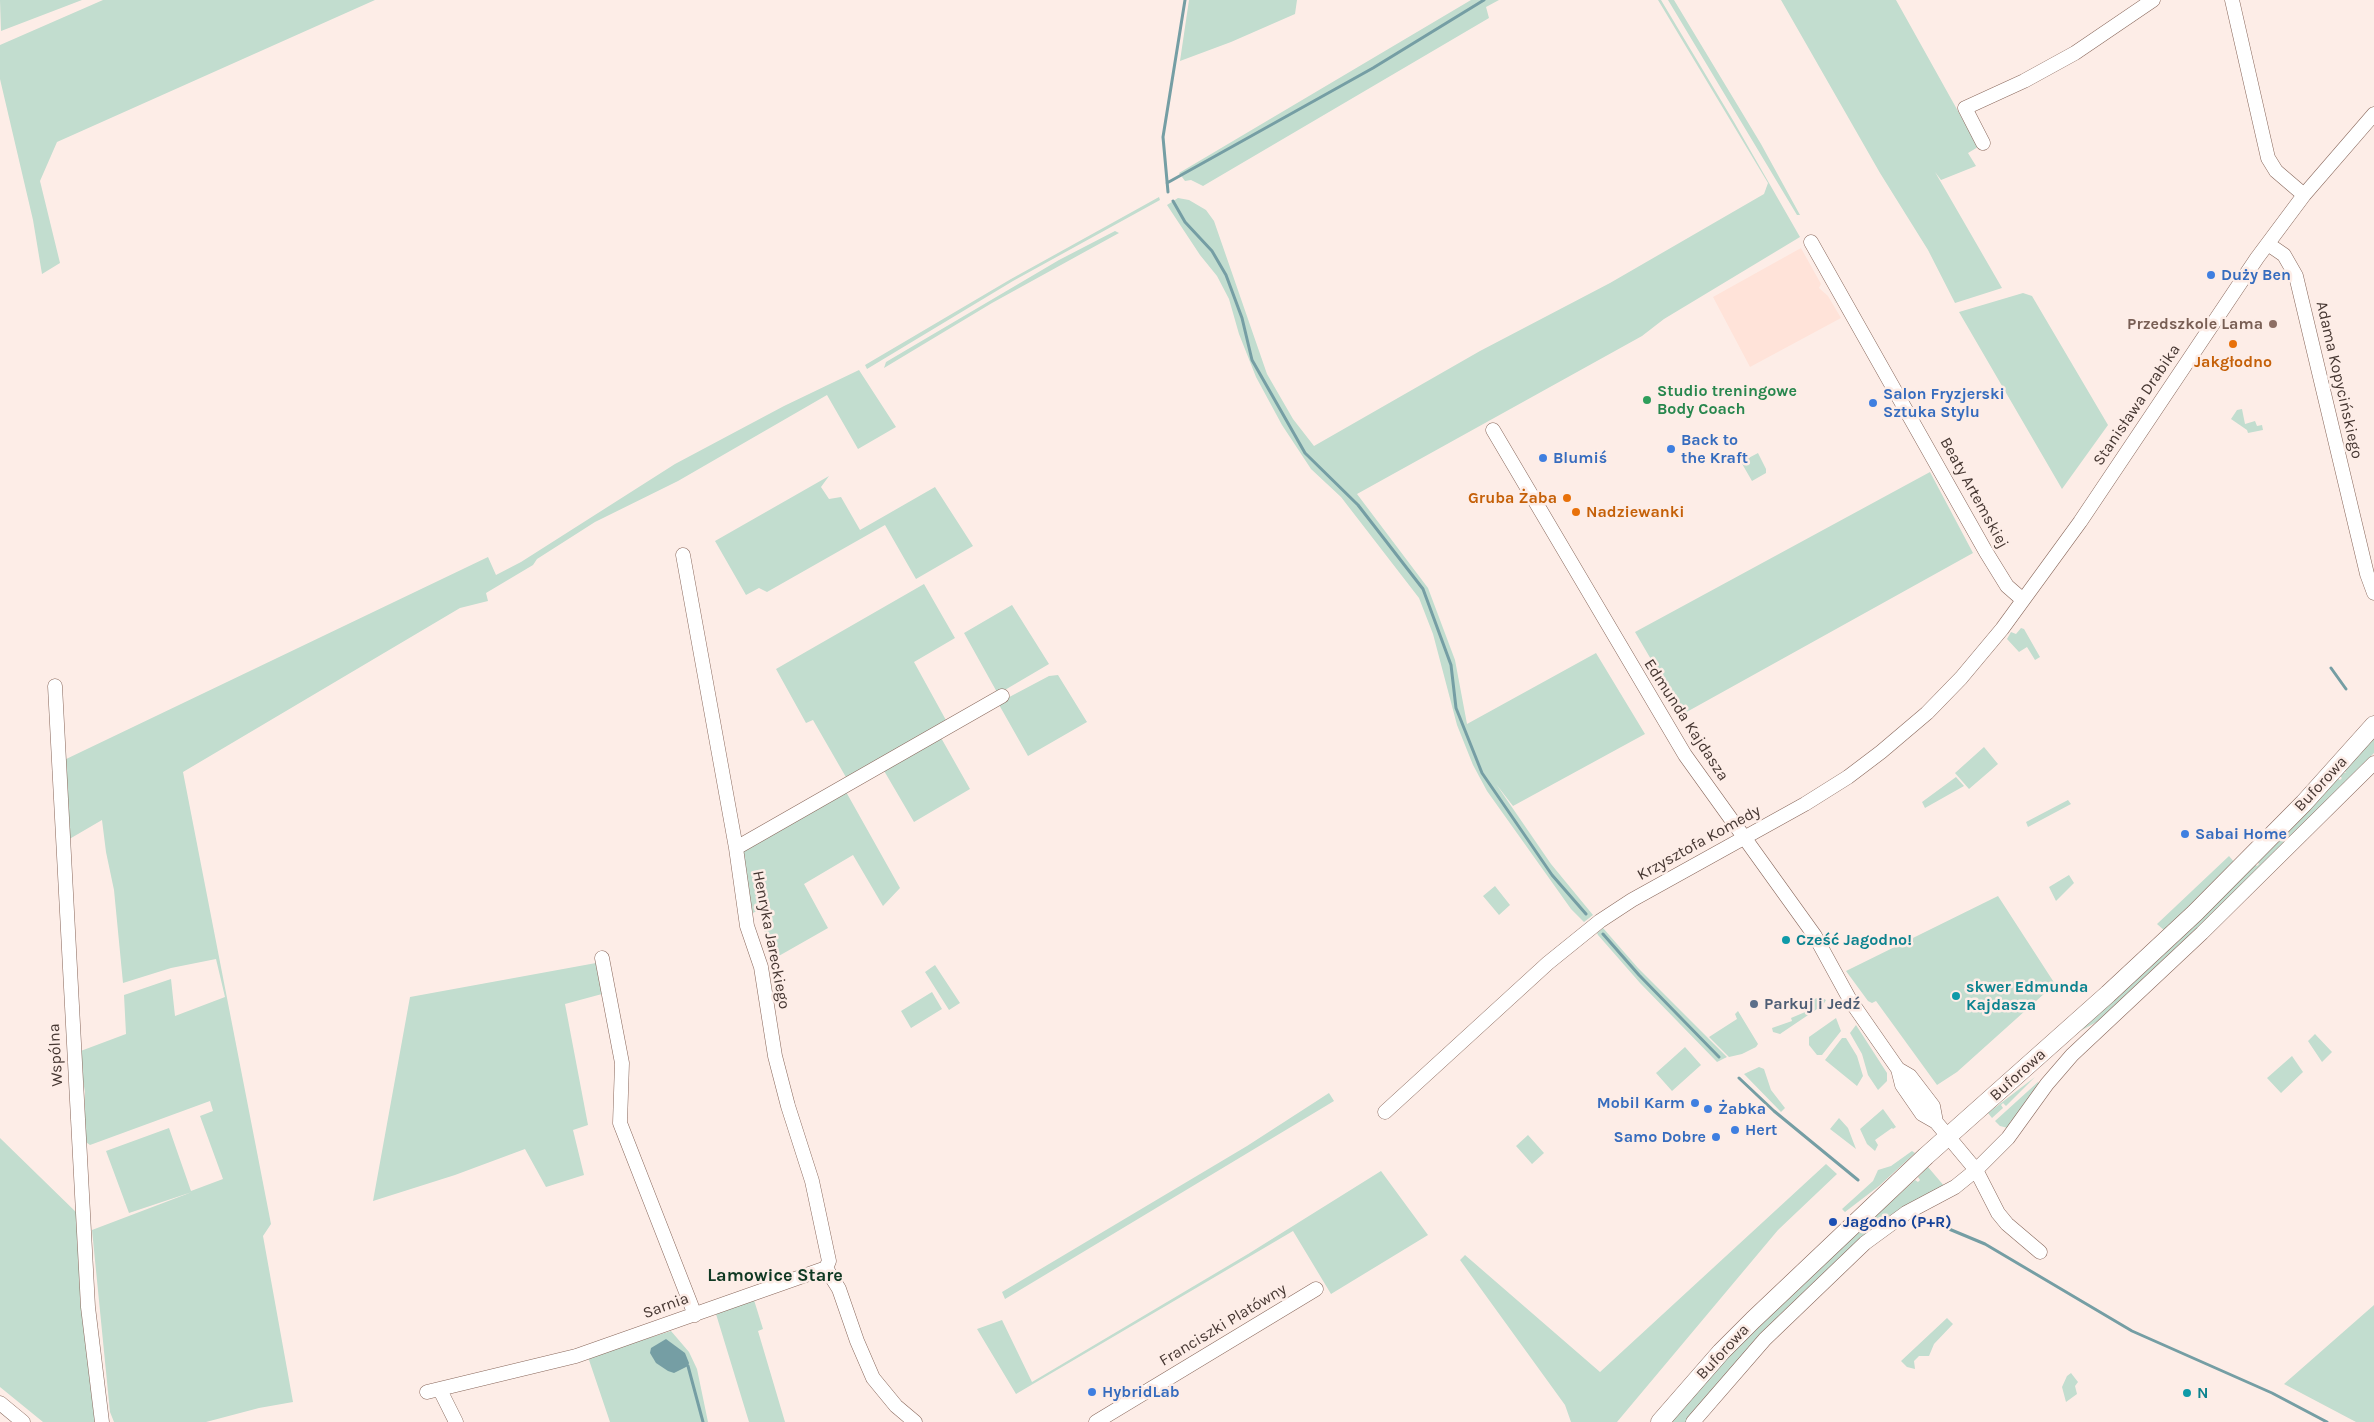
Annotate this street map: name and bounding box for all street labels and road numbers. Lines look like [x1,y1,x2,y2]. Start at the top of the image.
street label: Adama Kopycińskiego [2312,299,2366,461]
street label: Stanisława Drabika [2089,341,2185,469]
street label: Beaty Artemskiej [1936,434,2012,552]
street label: Edmunda Kajdasza [1639,655,1733,785]
street label: Buforowa [2291,752,2351,816]
street label: Krzysztofa Komedy [1634,801,1764,885]
street label: Henryka Jareckiego [748,869,794,1011]
street label: Wspólna [45,1023,67,1087]
street label: Buforowa [1986,1045,2050,1105]
street label: Franciszki Platówny [1156,1279,1290,1371]
street label: Sarnia [640,1289,692,1323]
street label: Buforowa [1693,1320,1753,1384]

